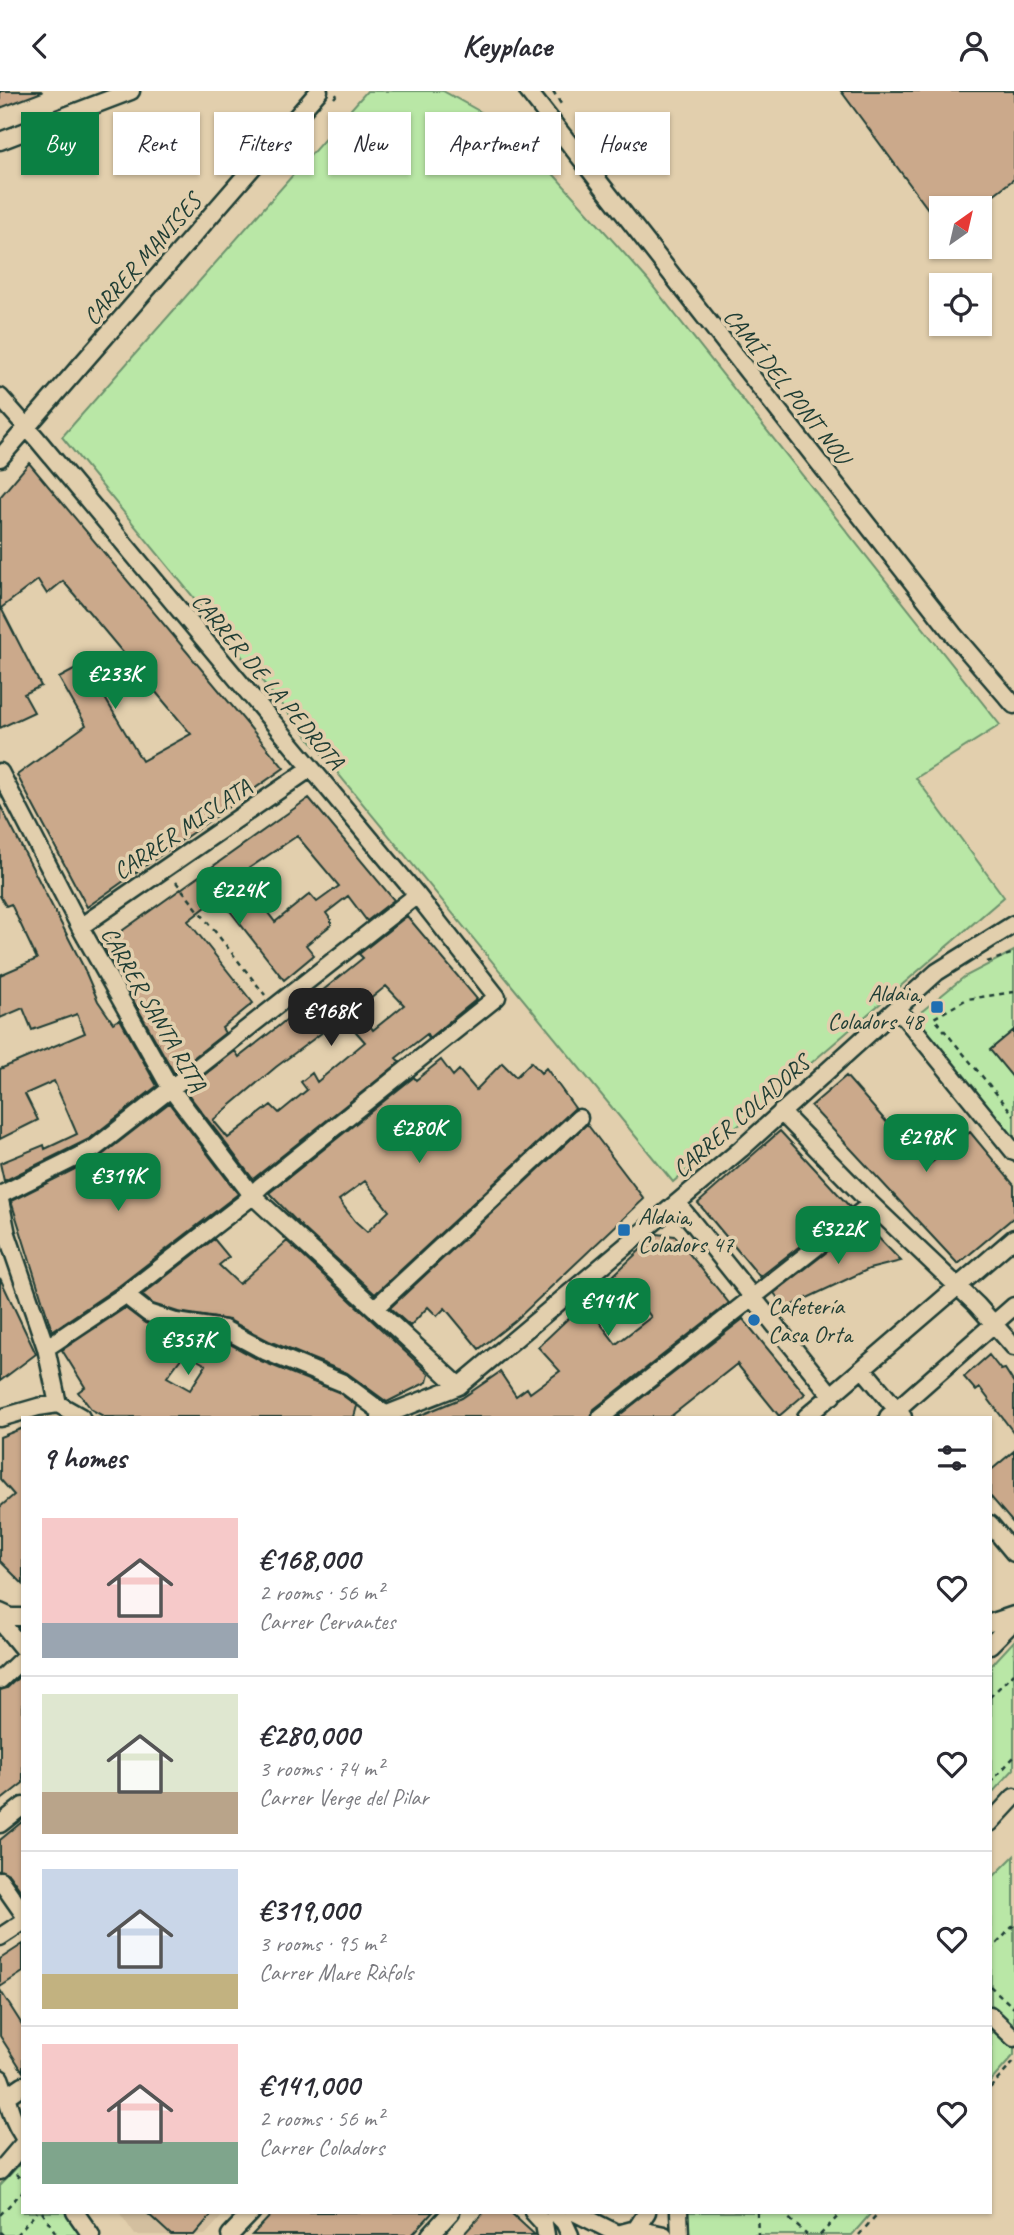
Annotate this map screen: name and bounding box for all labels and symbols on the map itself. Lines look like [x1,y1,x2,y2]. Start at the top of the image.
street label: CARRER MANISES [77,184,210,331]
north arrow [929,196,992,259]
street label: CAMÍ DEL PONT NOU [717,302,860,473]
street label: CARRER DE LA PEDROTA [185,587,351,776]
pin: €233K [66,651,164,711]
street label: CARRER MISLATA [107,771,257,886]
pin: €224K [190,867,288,927]
street label: CARRER SANTA RITA [95,921,214,1098]
place label: Aldaia, Coladors 48 [827,978,925,1036]
pin: €168K [282,989,380,1048]
marker: Aldaia, Coladors 48 [929,999,945,1015]
street label: CARRER COLADORS [666,1046,818,1184]
pin: €280K [370,1105,468,1165]
pin: €298K [877,1115,975,1174]
pin: €319K [69,1153,167,1213]
place label: Aldaia, Coladors 47 [638,1201,735,1259]
pin: €322K [789,1207,887,1266]
marker: Aldaia, Coladors 47 [616,1222,632,1238]
pin: €141K [559,1279,657,1338]
place label: Cafetería Casa Orta [768,1291,854,1349]
marker: Cafetería Casa Orta [746,1312,762,1328]
pin: €357K [139,1317,237,1377]

